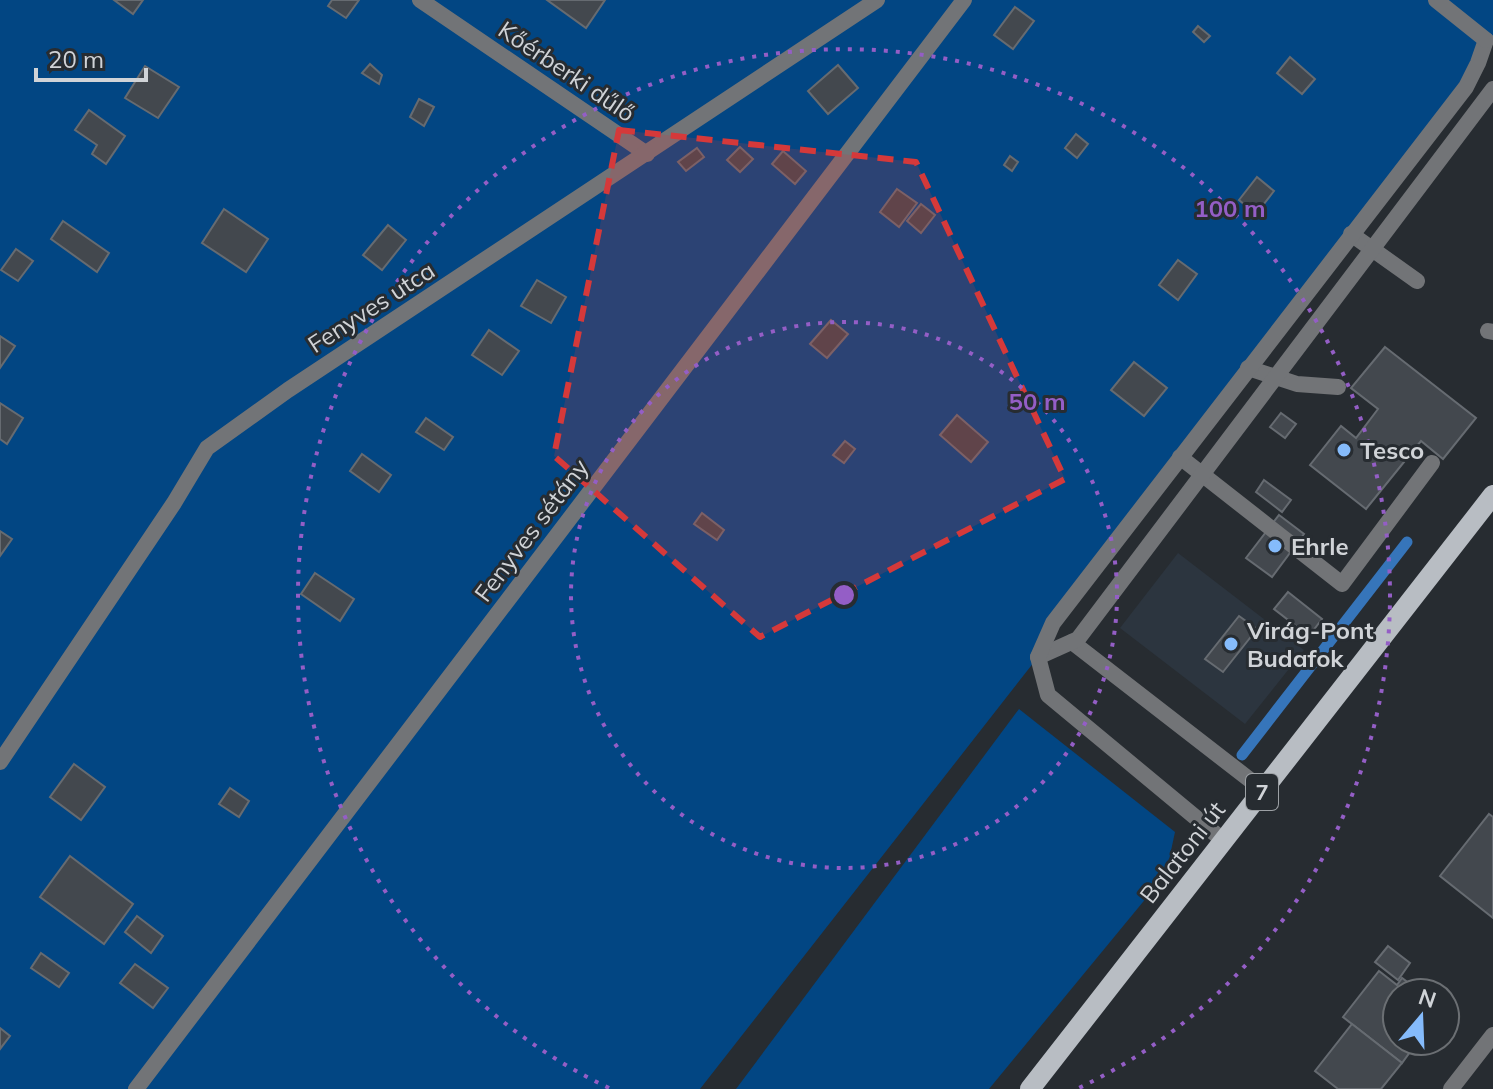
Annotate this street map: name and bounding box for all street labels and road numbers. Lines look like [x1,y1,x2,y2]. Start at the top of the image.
street label: Kőérberki dűlő [493,14,641,128]
street label: Fenyves utca [302,255,440,359]
street label: Fenyves sétány [467,452,595,607]
road number: 7 [1246,774,1278,810]
street label: Balatoni út [1133,795,1231,909]

